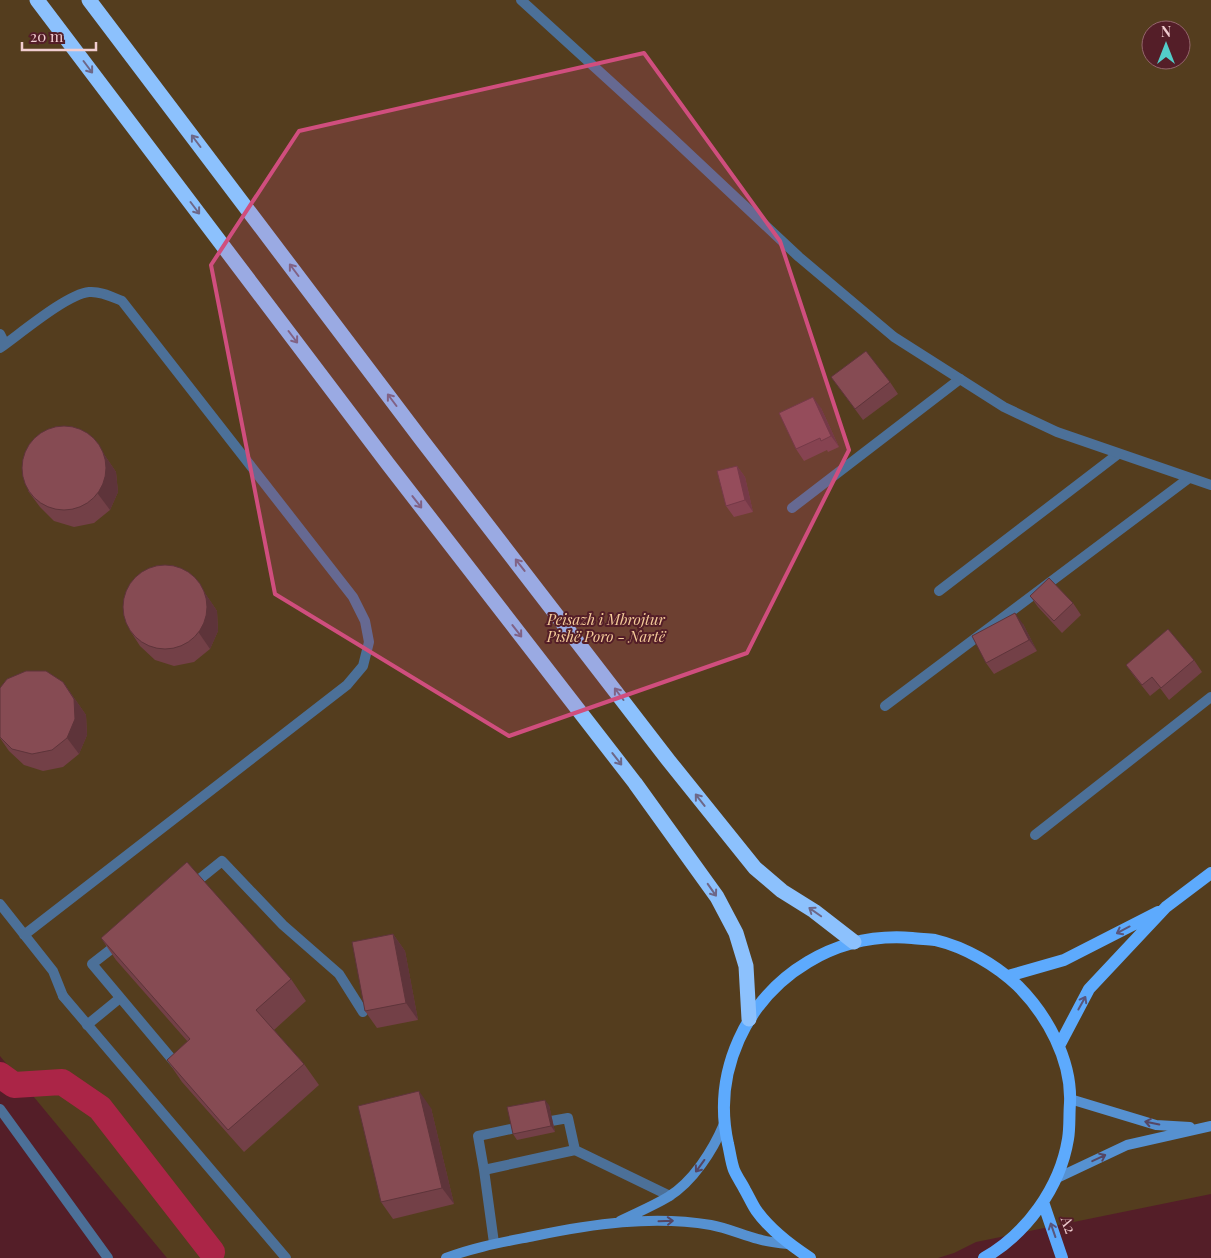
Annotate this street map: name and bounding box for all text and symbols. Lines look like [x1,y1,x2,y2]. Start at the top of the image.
scale bar [22,20,96,52]
north arrow [1141,20,1191,70]
text: N [1161,22,1171,41]
text: 20 m [30,26,64,46]
one-way arrow [82,60,93,73]
one-way arrow [190,135,201,148]
one-way arrow [190,201,200,215]
one-way arrow [289,263,299,277]
one-way arrow [287,331,298,344]
one-way arrow [387,393,397,407]
one-way arrow [412,495,423,508]
one-way arrow [515,558,525,572]
park label: Peisazh i Mbrojtur Pishë Poro - Nartë [546,609,667,646]
one-way arrow [511,624,522,637]
one-way arrow [613,688,624,701]
one-way arrow [611,752,622,765]
one-way arrow [695,793,706,806]
one-way arrow [707,883,717,897]
one-way arrow [808,907,822,917]
one-way arrow [1116,926,1131,935]
one-way arrow [1077,996,1087,1011]
one-way arrow [1145,1118,1161,1128]
one-way arrow [1092,1153,1107,1163]
one-way arrow [695,1159,705,1173]
street label: A2 [1056,1213,1081,1236]
one-way arrow [657,1216,673,1226]
one-way arrow [1048,1222,1057,1238]

